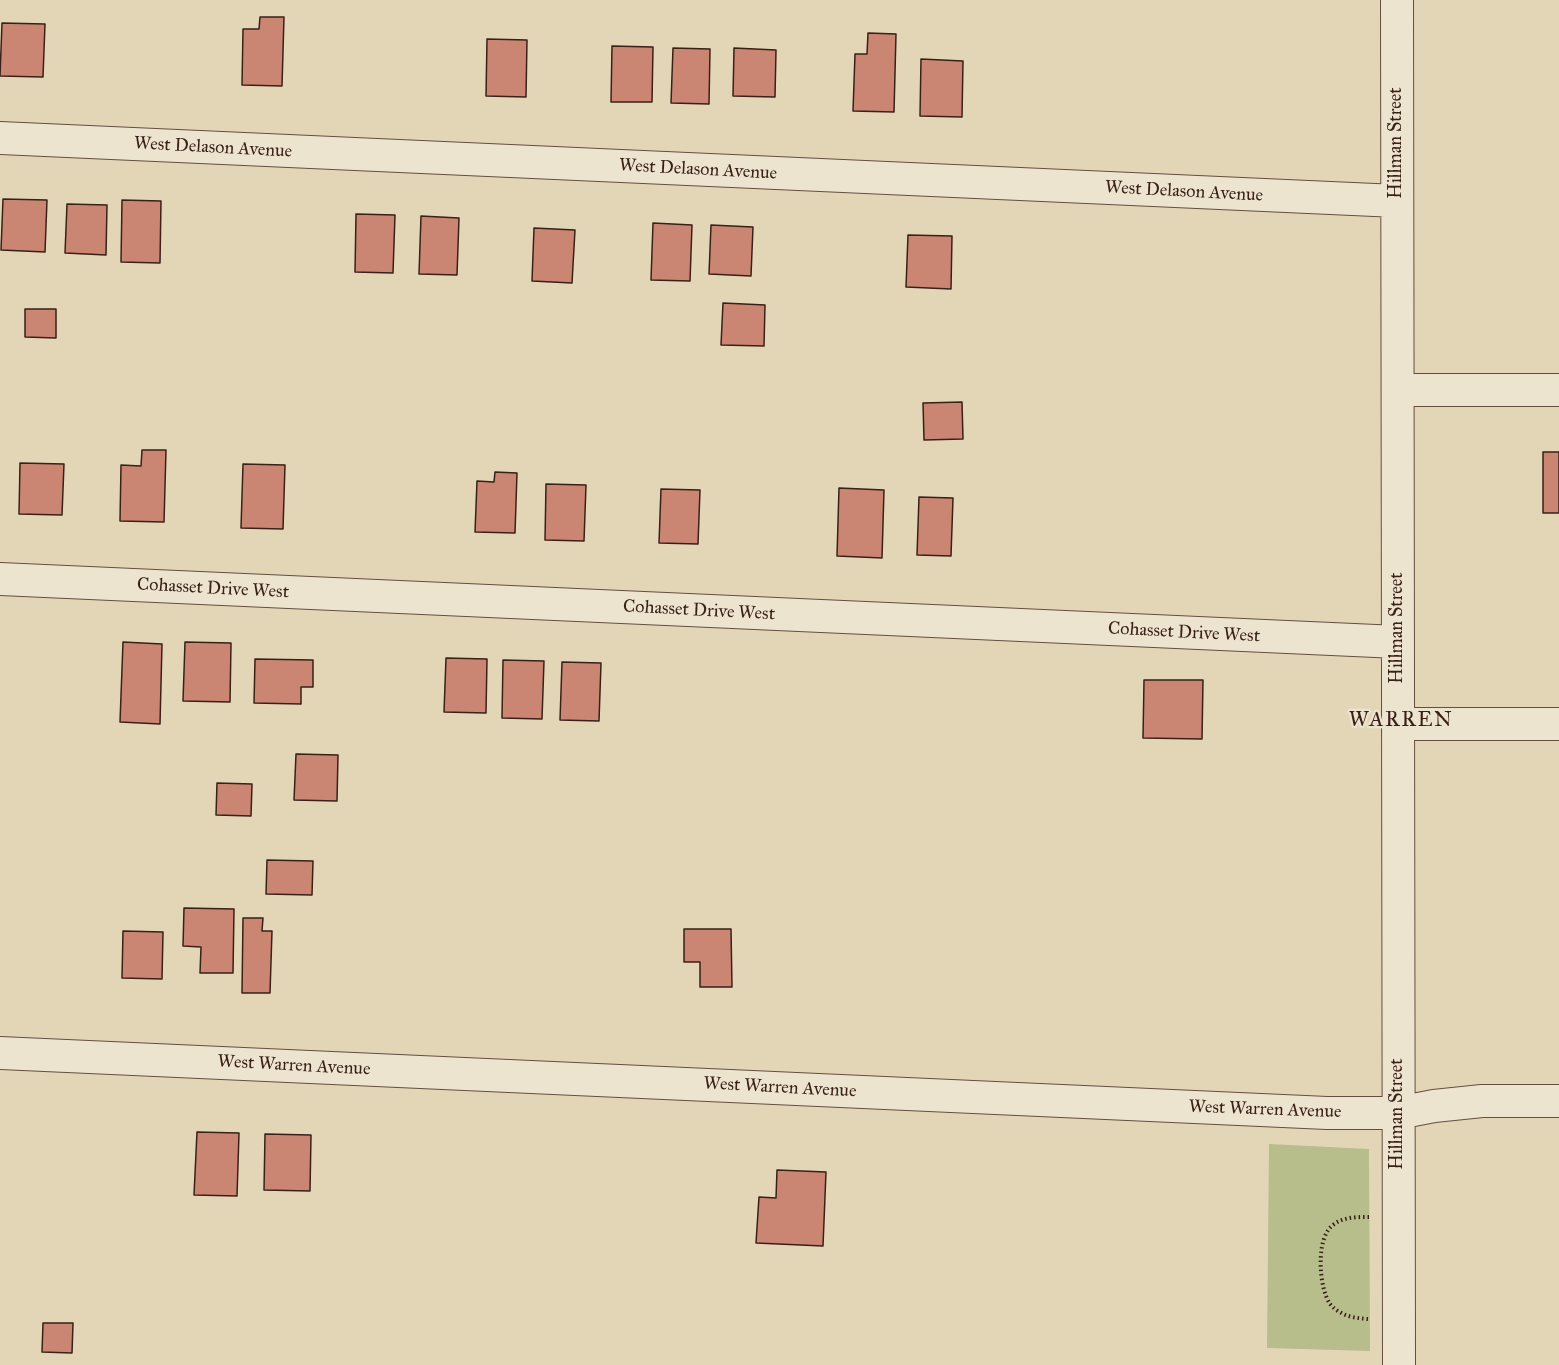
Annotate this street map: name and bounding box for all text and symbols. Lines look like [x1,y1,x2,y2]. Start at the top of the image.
street label: Hillman Street [1386,87,1408,199]
street label: West Delason Avenue [133,133,293,163]
street label: West Delason Avenue [618,155,778,185]
street label: West Delason Avenue [1104,177,1264,207]
street label: Hillman Street [1387,572,1409,684]
street label: Cohasset Drive West [136,574,290,604]
street label: Cohasset Drive West [622,596,776,626]
street label: Cohasset Drive West [1107,618,1261,648]
district label: WARREN [1349,708,1453,734]
street label: West Warren Avenue [217,1051,371,1081]
street label: Hillman Street [1387,1058,1409,1170]
street label: West Warren Avenue [703,1073,857,1103]
street label: West Warren Avenue [1188,1097,1342,1123]

